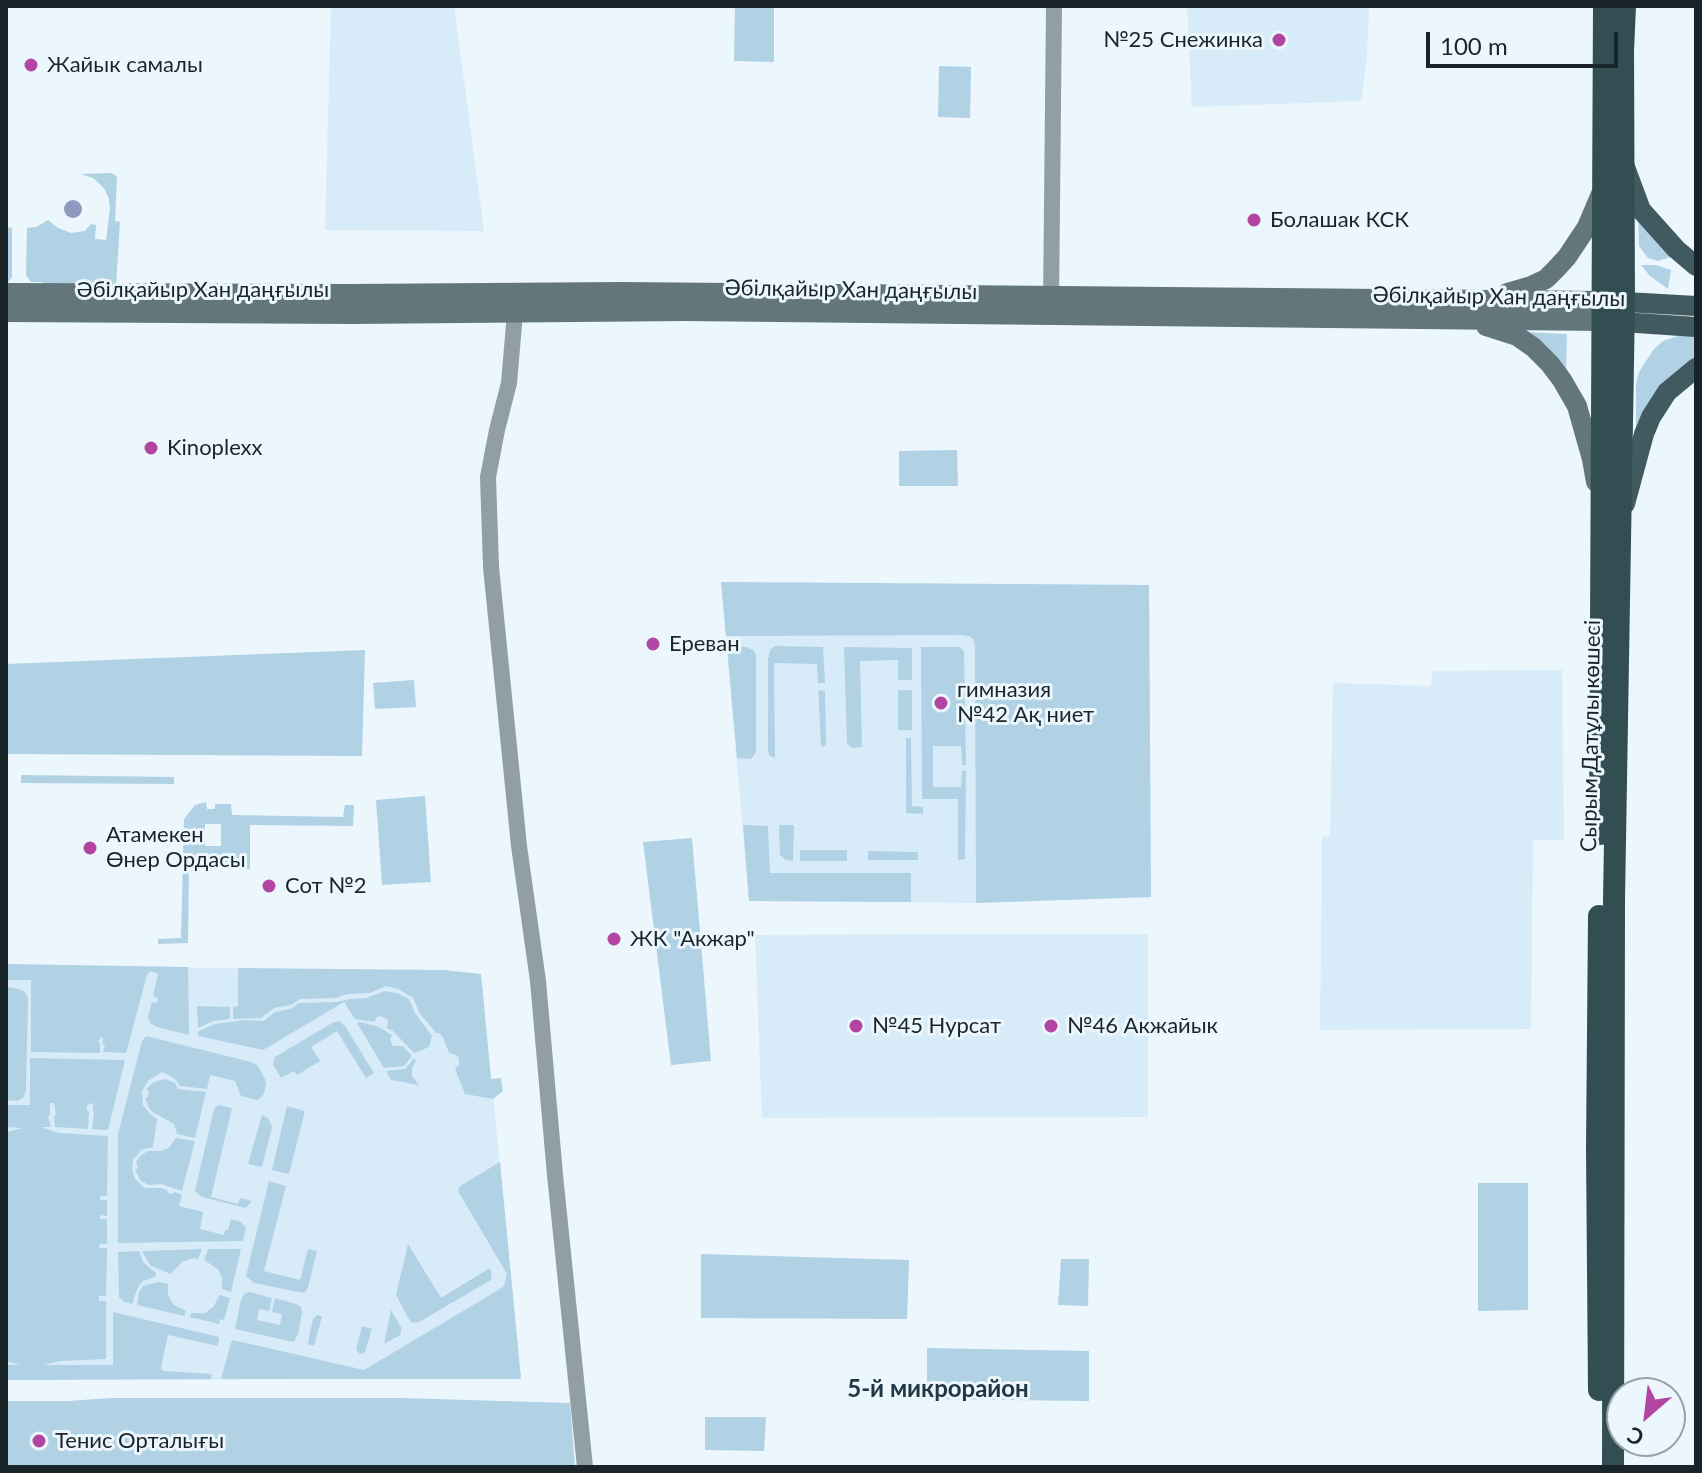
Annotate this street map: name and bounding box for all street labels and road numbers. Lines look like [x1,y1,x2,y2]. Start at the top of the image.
street label: Әбілқайыр Хан даңғылы [725,275,977,305]
street label: Әбілқайыр Хан даңғылы [77,277,329,303]
street label: Әбілқайыр Хан даңғылы [1373,282,1625,312]
street label: Сырым Датұлы көшесі [1576,620,1606,852]

